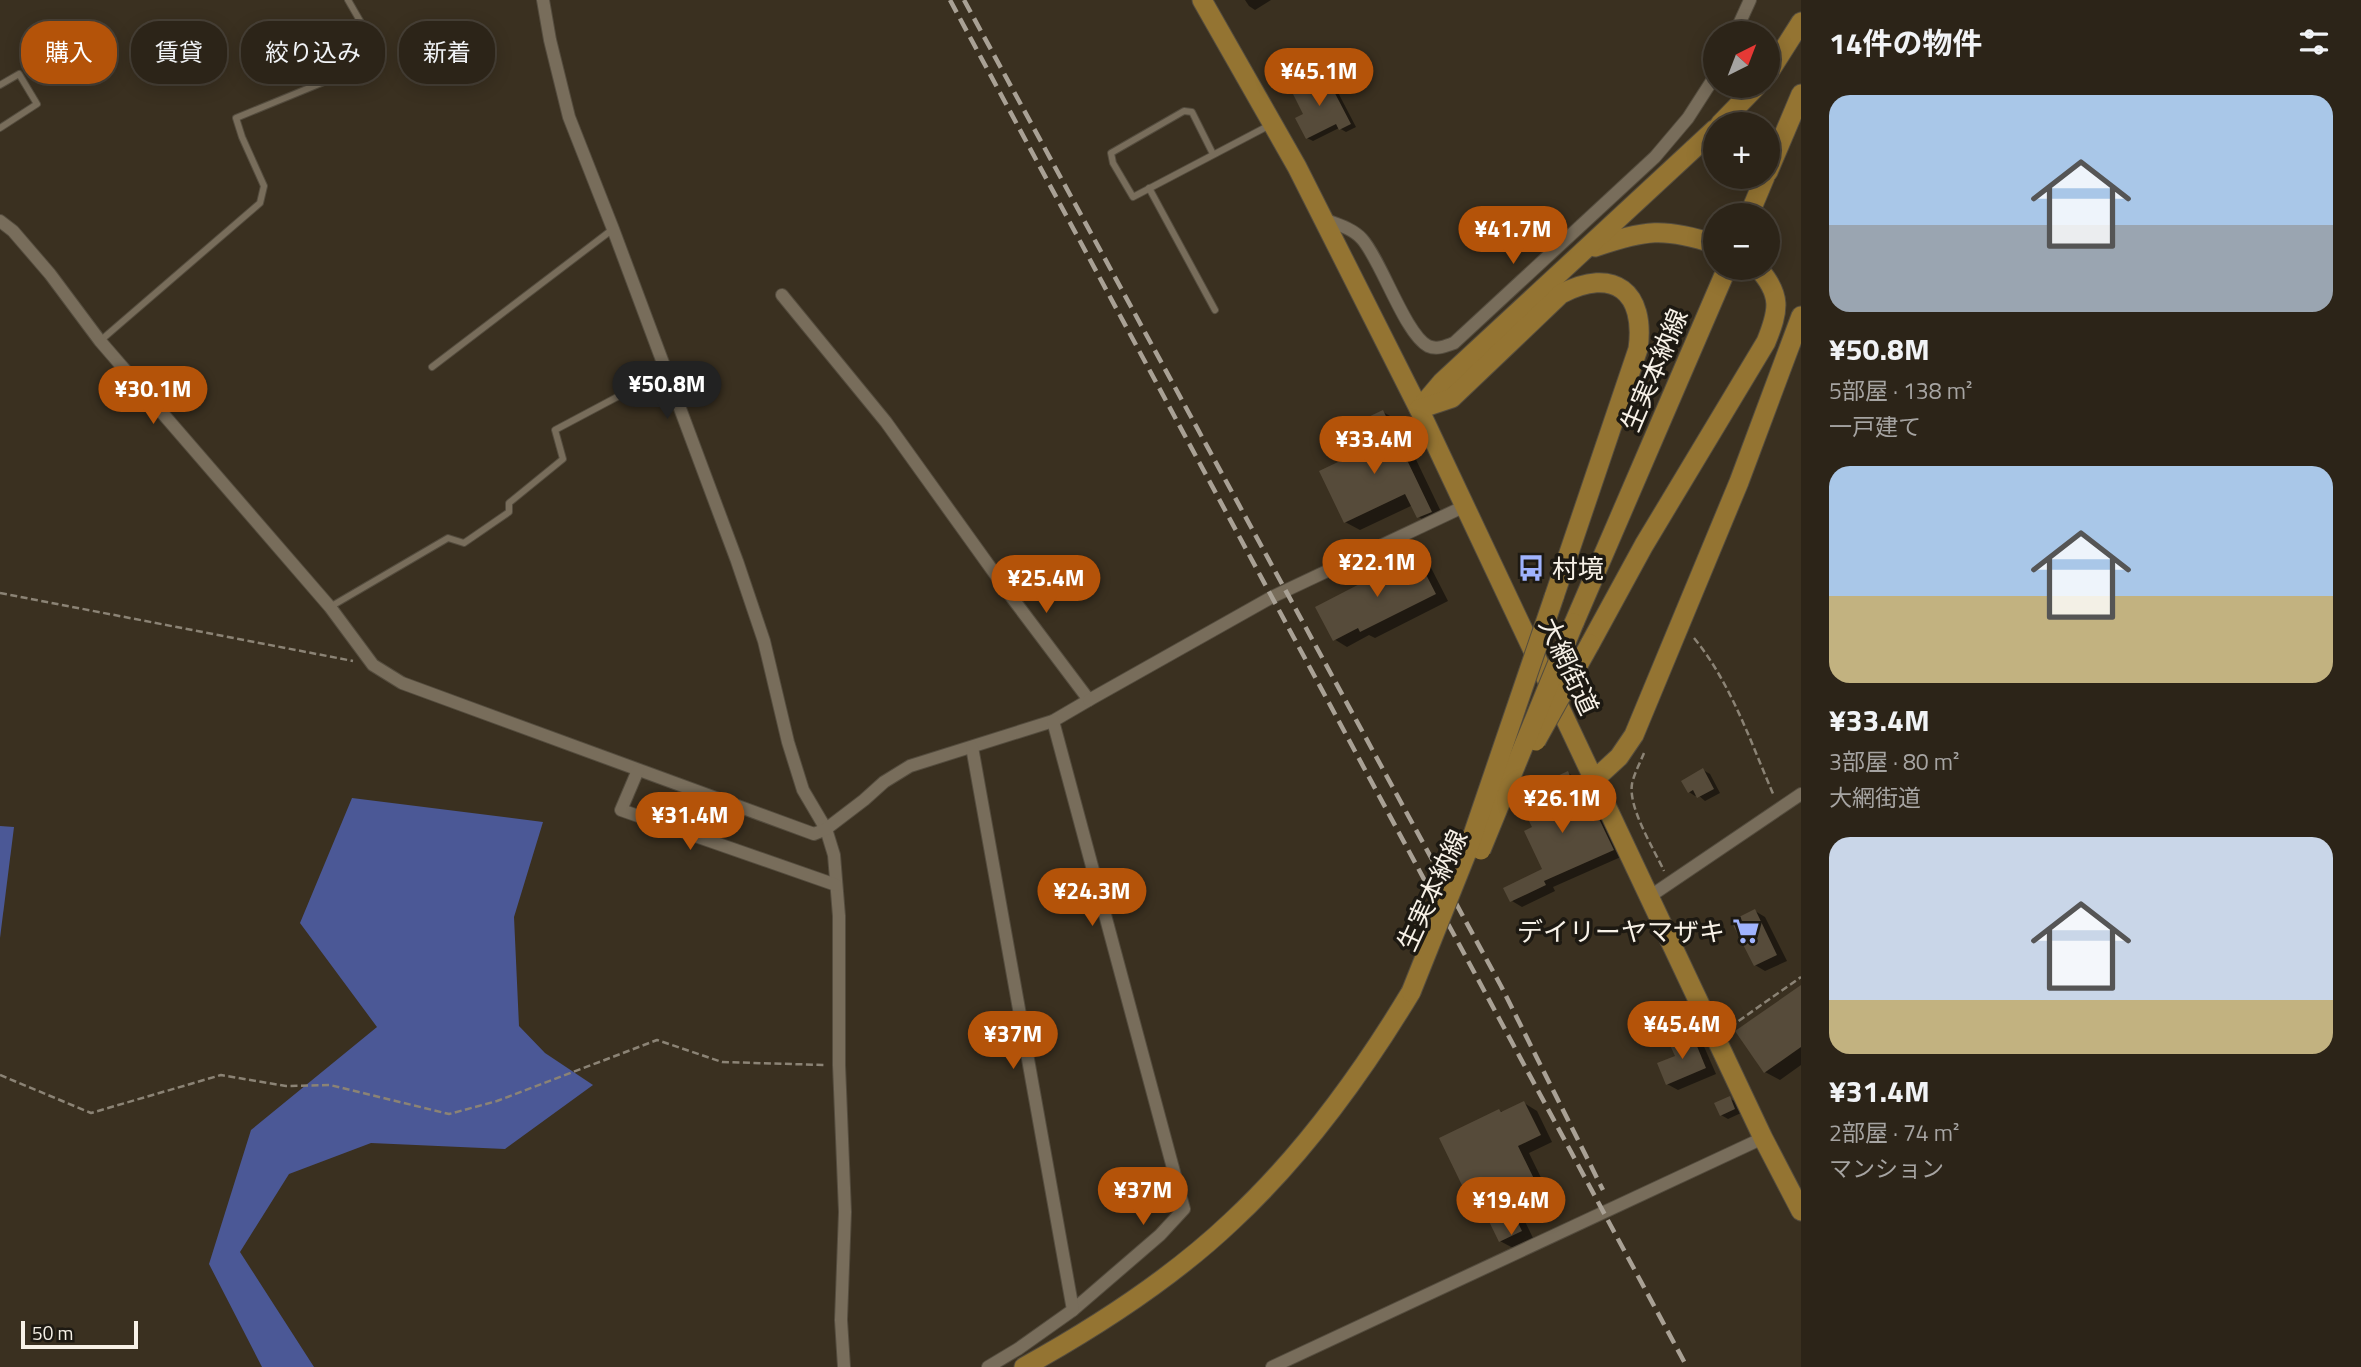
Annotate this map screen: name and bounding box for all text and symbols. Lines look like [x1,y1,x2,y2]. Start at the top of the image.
text: 14件の物件 [1829,20,1983,66]
chip: 購入 [21,21,117,84]
chip: 賃貸 [131,21,227,84]
chip: 絞り込み [241,21,385,84]
chip: 新着 [399,21,495,84]
north arrow [1703,21,1780,98]
map controls [1703,21,1780,280]
icon: filters [2295,23,2333,61]
pin: ¥45.1M [1262,48,1376,108]
text: ¥45.1M [1280,53,1358,88]
button: + [1703,112,1780,189]
icon: home [2018,141,2144,267]
button: − [1703,203,1780,280]
pin: ¥41.7M [1456,206,1570,266]
text: ¥41.7M [1474,211,1552,246]
street label: 生実本納線 [1611,303,1697,437]
text: ¥50.8M [1829,326,1930,372]
pin: ¥50.8M [610,362,724,421]
pin: ¥30.1M [96,366,210,426]
text: ¥50.8M [628,366,706,401]
text: ¥30.1M [114,371,192,406]
text: 5部屋 · 138 m² [1829,373,1972,408]
text: 一戸建て [1829,409,1921,444]
pin: ¥33.4M [1317,416,1431,476]
text: ¥33.4M [1335,421,1413,456]
icon: home [2018,512,2144,638]
pin: ¥22.1M [1320,540,1434,599]
text: ¥22.1M [1338,544,1416,579]
place label: 村境 [1552,549,1604,588]
bus stop icon: 村境 [1516,553,1546,583]
pin: ¥25.4M [989,556,1103,615]
text: ¥25.4M [1007,560,1085,595]
street label: 大網街道 [1529,611,1609,721]
text: ¥33.4M [1829,697,1930,743]
text: 3部屋 · 80 m² [1829,744,1959,779]
pin: ¥26.1M [1505,776,1619,835]
text: ¥26.1M [1523,780,1601,815]
text: 大網街道 [1829,780,1921,815]
pin: ¥31.4M [633,792,747,852]
text: ¥31.4M [651,797,729,832]
street label: 生実本納線 [1387,823,1477,957]
pin: ¥24.3M [1035,869,1149,928]
text: ¥24.3M [1053,873,1131,908]
icon: home [2018,883,2144,1009]
place label: デイリーヤマザキ [1517,912,1725,951]
supermarket icon: デイリーヤマザキ [1731,916,1761,946]
pin: ¥45.4M [1625,1002,1739,1061]
text: ¥45.4M [1643,1006,1721,1041]
pin: ¥37M [972,1012,1054,1071]
text: ¥37M [984,1016,1042,1051]
text: ¥31.4M [1829,1068,1930,1114]
text: 2部屋 · 74 m² [1829,1115,1959,1150]
text: マンション [1829,1151,1944,1186]
pin: ¥37M [1102,1168,1184,1227]
text: ¥37M [1114,1172,1172,1207]
pin: ¥19.4M [1454,1178,1568,1237]
text: ¥19.4M [1472,1182,1550,1217]
scale bar [21,1318,138,1350]
text: 50 m [32,1318,73,1347]

